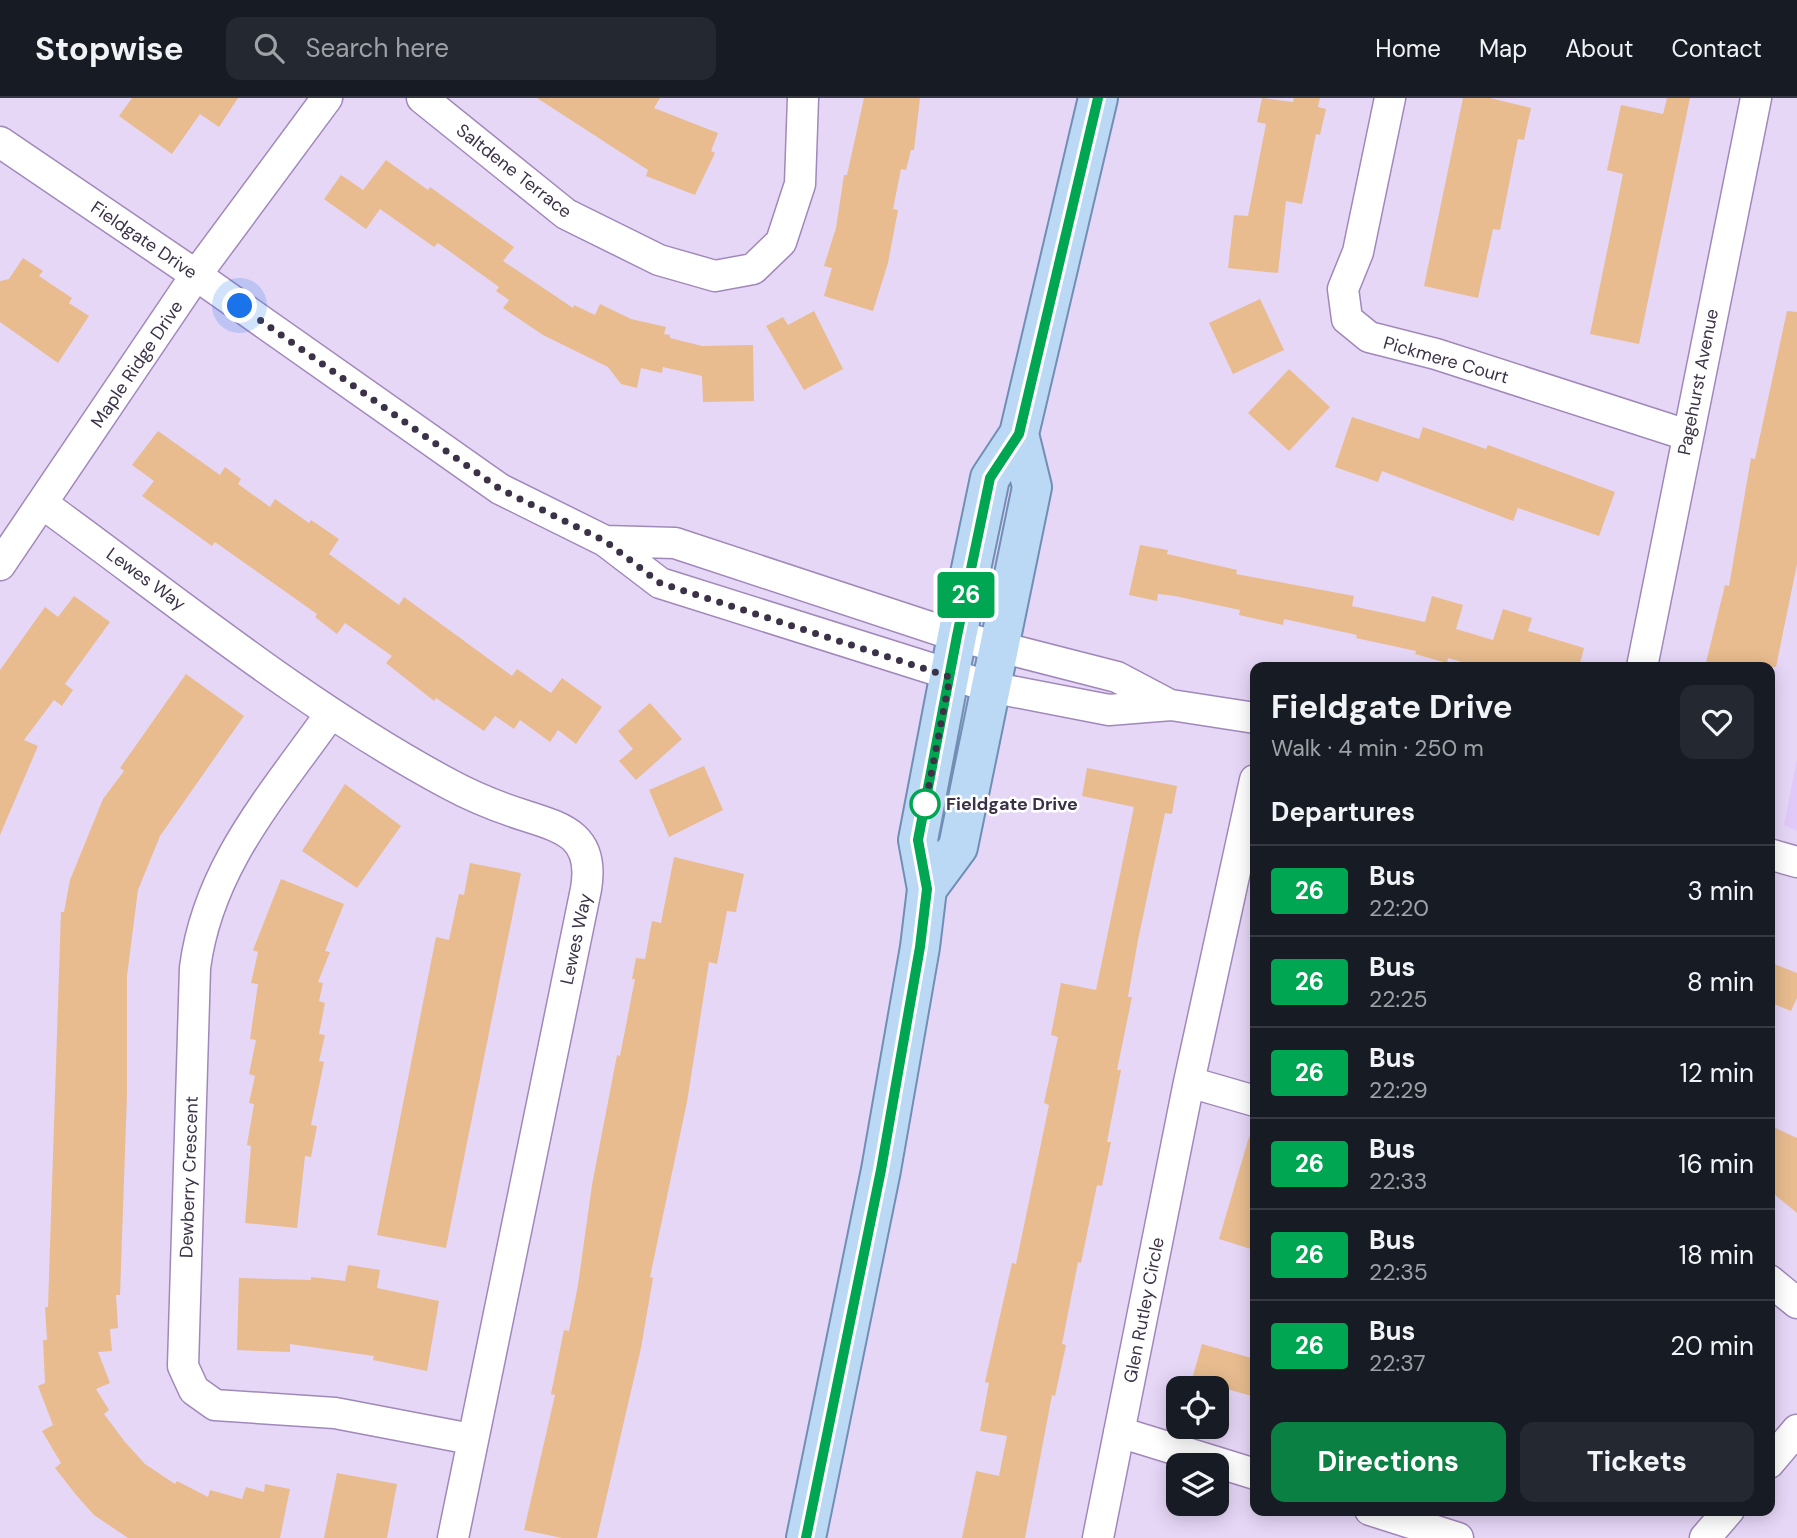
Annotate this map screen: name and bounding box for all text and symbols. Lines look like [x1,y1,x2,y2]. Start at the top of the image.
search box [226,17,716,80]
text: Stopwise [35,27,184,70]
icon: search [250,29,288,67]
text: Search here [306,31,449,65]
text: Home [1375,33,1441,64]
text: Map [1479,33,1527,64]
text: About [1565,33,1634,64]
text: Contact [1672,33,1762,64]
street label: Saltdene Terrace [451,118,577,224]
street label: Fieldgate Drive [86,196,202,284]
your location [222,288,257,323]
street label: Maple Ridge Drive [85,296,189,432]
street label: Pagehurst Avenue [1672,307,1724,457]
street label: Pickmere Court [1381,331,1511,389]
street label: Lewes Way [102,542,190,616]
line badge: 26 [934,572,998,618]
text: 26 [951,579,981,610]
text: Fieldgate Drive [1271,685,1513,728]
button: heart [1680,685,1754,759]
text: Walk · 4 min · 250 m [1271,733,1484,763]
marker: Fieldgate Drive [910,789,940,819]
place label: Fieldgate Drive [946,792,1078,816]
text: Departures [1271,795,1415,829]
text: Bus [1369,859,1415,893]
text: 3 min [1687,874,1754,908]
text: 26 [1295,875,1324,906]
street label: Lewes Way [555,891,597,987]
text: 22:20 [1369,893,1429,923]
text: Bus [1369,950,1415,984]
text: 8 min [1687,965,1754,999]
text: 26 [1295,966,1324,997]
text: 22:25 [1369,984,1427,1014]
text: Bus [1369,1041,1415,1075]
text: 12 min [1680,1056,1754,1090]
text: 26 [1295,1057,1324,1088]
text: 22:29 [1369,1075,1428,1105]
street label: Dewberry Crescent [174,1096,204,1258]
text: Bus [1369,1132,1415,1166]
text: 16 min [1678,1147,1754,1181]
text: 26 [1295,1148,1324,1179]
text: 22:33 [1369,1166,1427,1196]
text: Bus [1369,1223,1415,1257]
street label: Glen Rutley Circle [1118,1235,1170,1385]
text: 18 min [1679,1238,1754,1272]
text: 26 [1295,1239,1324,1270]
text: 22:35 [1369,1257,1428,1287]
text: Bus [1369,1314,1415,1348]
text: 20 min [1670,1329,1754,1363]
text: 26 [1295,1330,1324,1361]
text: 22:37 [1369,1348,1426,1378]
map controls [1166,1376,1229,1516]
button: locate [1166,1376,1229,1439]
button: Directions [1271,1422,1506,1502]
button: Tickets [1520,1422,1754,1502]
button: layers [1166,1453,1229,1516]

